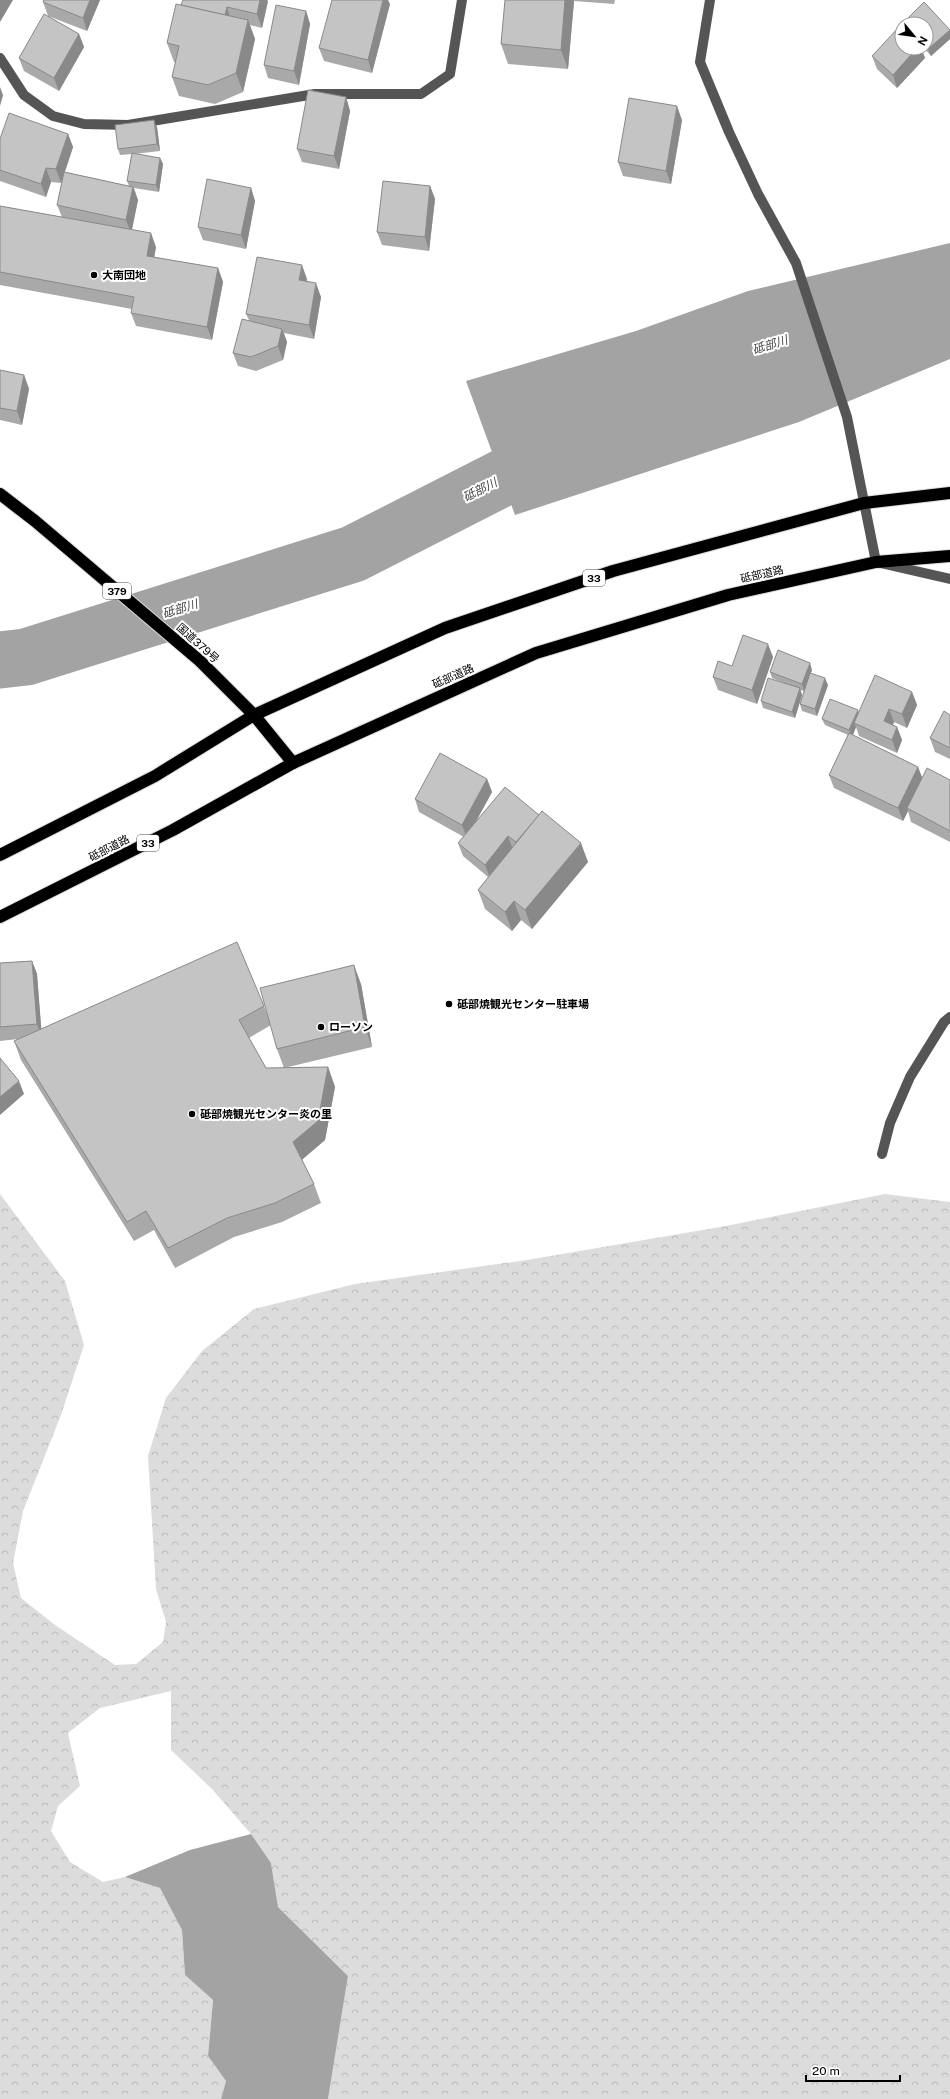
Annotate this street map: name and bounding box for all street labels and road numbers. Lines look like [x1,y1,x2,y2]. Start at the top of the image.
street label: 砥部道路 [739,563,785,585]
road number: 33 [583,570,605,586]
road number: 379 [103,583,131,599]
street label: 国道379号 [174,621,222,665]
street label: 砥部道路 [430,662,476,690]
street label: 砥部道路 [87,833,131,863]
road number: 33 [137,835,159,851]

